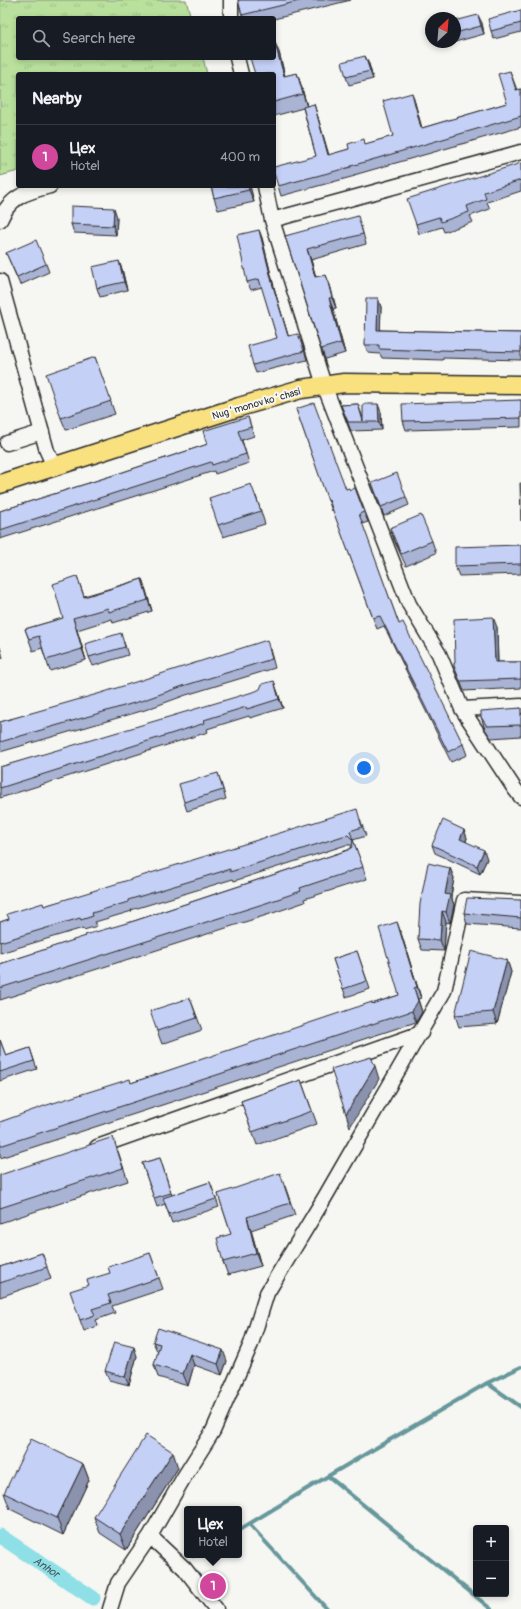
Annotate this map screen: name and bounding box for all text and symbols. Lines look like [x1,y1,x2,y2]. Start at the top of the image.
north arrow [425,12,461,48]
search box [16,16,276,60]
icon: search [30,27,52,49]
text: Search here [62,29,135,48]
text: Nearby [32,88,81,109]
text: Цех [70,139,96,158]
text: 1 [42,149,48,165]
text: 400 m [220,149,260,165]
text: Hotel [70,158,100,174]
street label: Nugʻmonov koʻchasi [211,386,302,422]
your location [354,758,374,778]
popup [184,1506,242,1558]
text: Цех [198,1515,224,1534]
map controls [473,1525,509,1597]
button: + [473,1525,509,1561]
text: Hotel [198,1534,228,1550]
water label: Anhor [31,1554,63,1582]
button: − [473,1561,509,1597]
pin: 1 [200,1571,226,1601]

